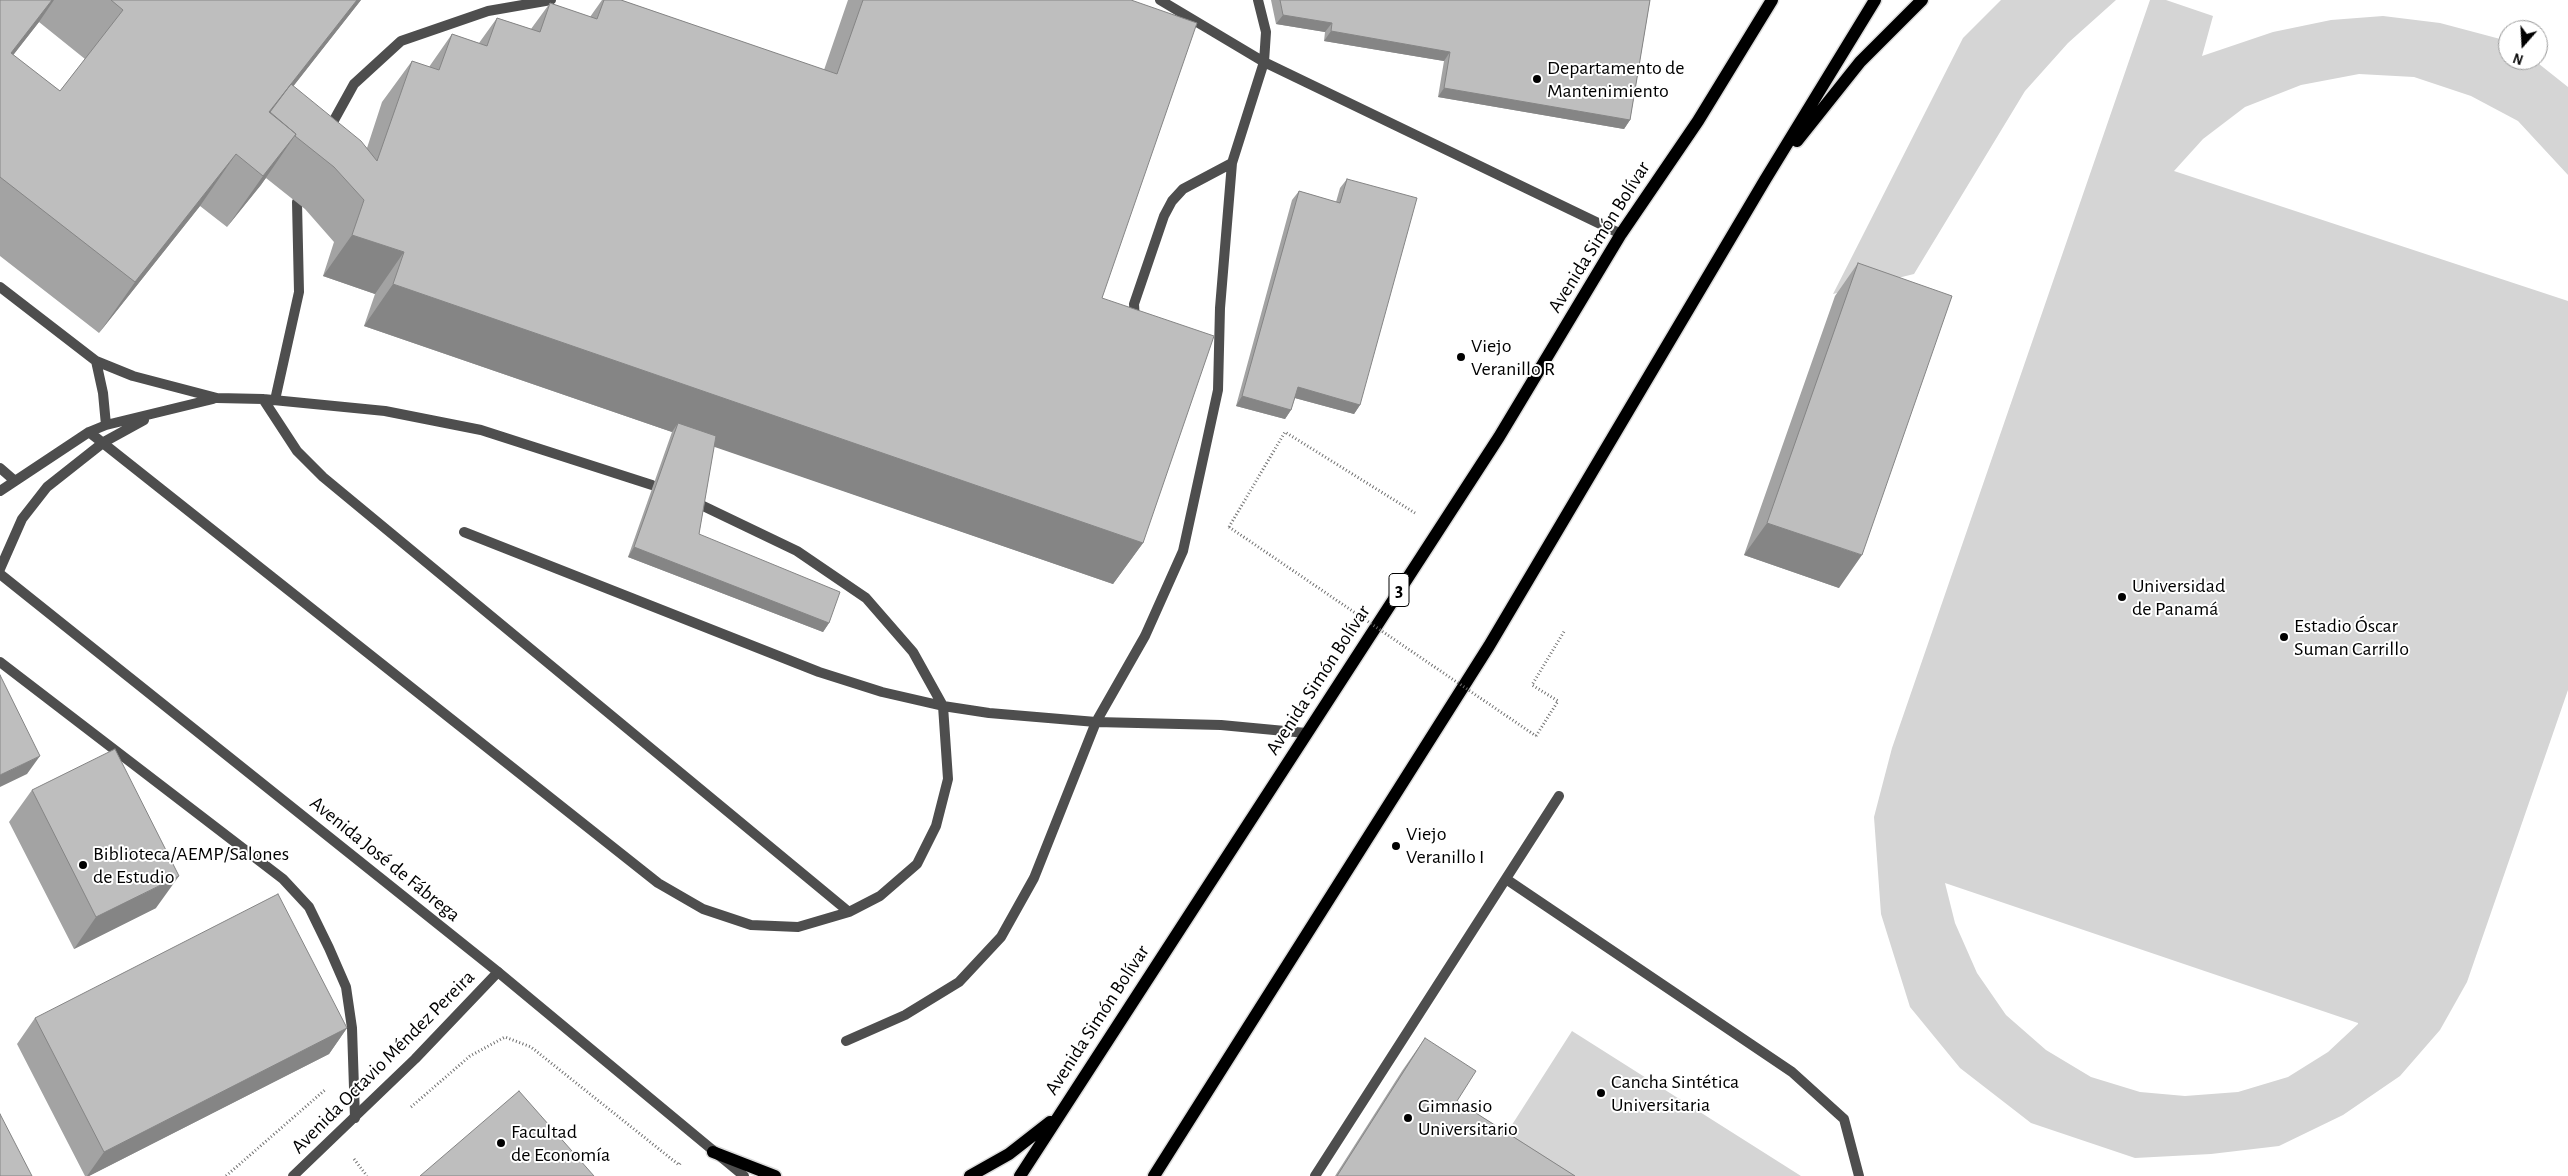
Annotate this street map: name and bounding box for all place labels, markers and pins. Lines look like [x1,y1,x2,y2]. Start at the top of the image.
place label: Departamento de Mantenimiento [1547,56,1685,103]
marker: Departamento de Mantenimiento [1531,73,1543,85]
place label: Viejo Veranillo R [1471,334,1555,381]
marker: Viejo Veranillo R [1455,351,1467,363]
place label: Universidad de Panamá [2132,574,2225,621]
marker: Universidad de Panamá [2116,591,2128,603]
place label: Estadio Óscar Suman Carrillo [2294,614,2409,661]
marker: Estadio Óscar Suman Carrillo [2278,631,2290,643]
place label: Viejo Veranillo I [1406,822,1484,869]
marker: Viejo Veranillo I [1390,840,1402,852]
place label: Biblioteca/AEMP/Salones de Estudio [93,842,289,889]
marker: Biblioteca/AEMP/Salones de Estudio [77,859,89,871]
place label: Cancha Sintética Universitaria [1611,1070,1739,1117]
marker: Cancha Sintética Universitaria [1595,1087,1607,1099]
place label: Gimnasio Universitario [1418,1094,1518,1141]
marker: Gimnasio Universitario [1402,1112,1414,1124]
place label: Facultad de Economía [511,1120,610,1167]
marker: Facultad de Economía [495,1137,507,1149]

